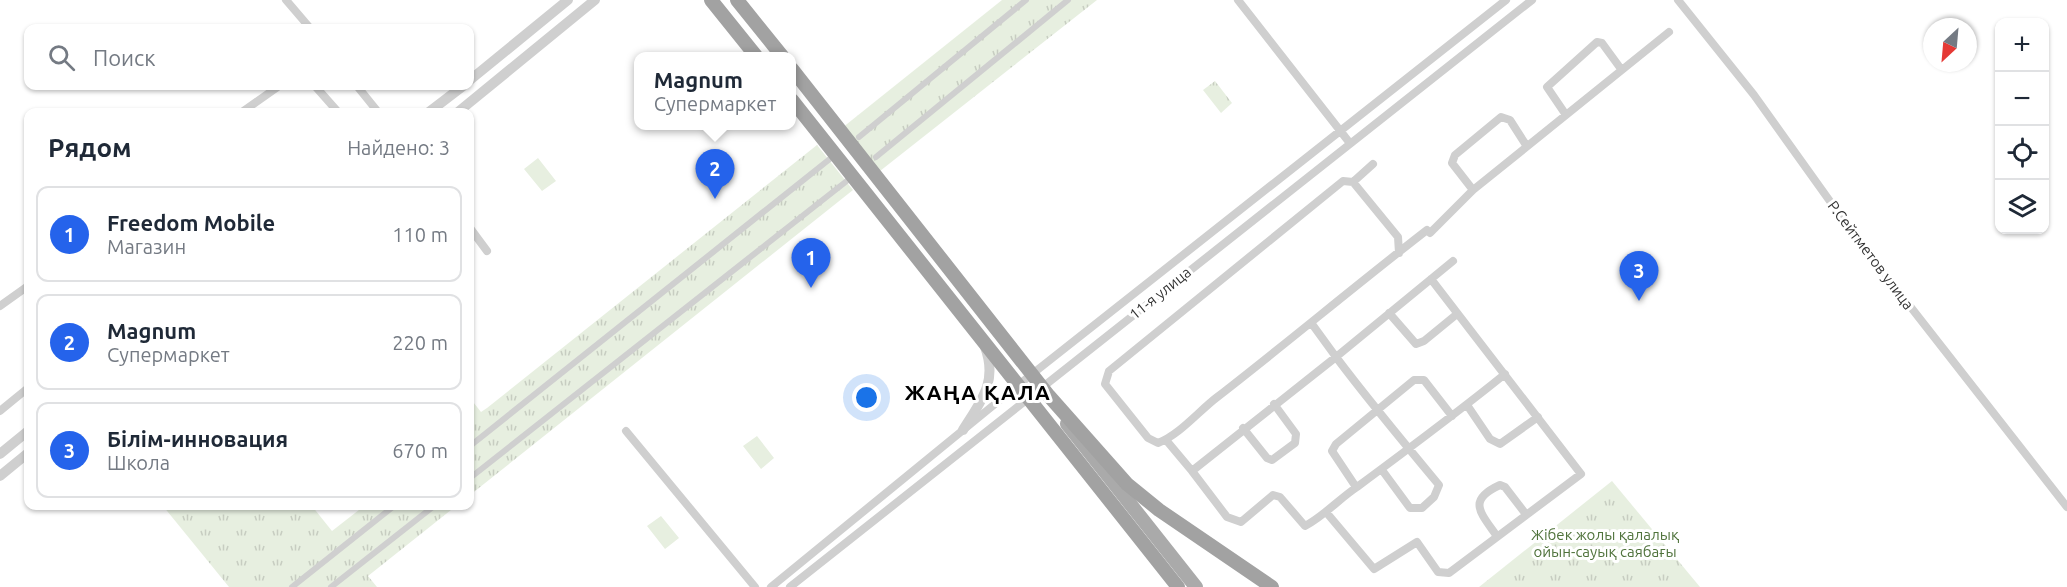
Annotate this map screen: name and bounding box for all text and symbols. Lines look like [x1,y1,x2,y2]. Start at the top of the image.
north arrow [1923,18,1977,72]
map controls [1995,18,2049,234]
button: + [1995,18,2049,72]
search box [24,24,474,90]
icon: search [45,41,78,74]
text: Поиск [93,45,156,70]
popup [634,52,796,130]
text: Magnum [654,67,743,92]
button: − [1995,72,2049,126]
text: Супермаркет [654,92,776,115]
button: locate [1995,126,2049,180]
text: Рядом [48,133,132,162]
text: Найдено: 3 [347,136,450,159]
pin: 2 [696,150,734,199]
button: layers [1995,180,2049,234]
street label: Р.Сейтметов улица [1825,197,1917,313]
text: Freedom Mobile [107,210,275,235]
text: 1 [64,223,75,246]
text: 110 m [392,223,448,246]
text: Магазин [107,235,186,258]
pin: 1 [792,238,830,288]
pin: 3 [1620,252,1658,301]
street label: 11-я улица [1126,263,1194,323]
text: Magnum [107,318,196,343]
text: 2 [64,331,75,354]
text: 220 m [392,331,448,354]
text: Супермаркет [107,343,230,366]
district label: ЖАҢА ҚАЛА [905,380,1051,404]
your location [852,383,881,412]
text: Білім-инновация [107,426,288,451]
text: 3 [64,439,75,462]
text: 670 m [392,439,448,462]
text: Школа [107,451,170,474]
park label: Жібек жолы қалалық ойын-сауық саябағы [1531,526,1679,560]

